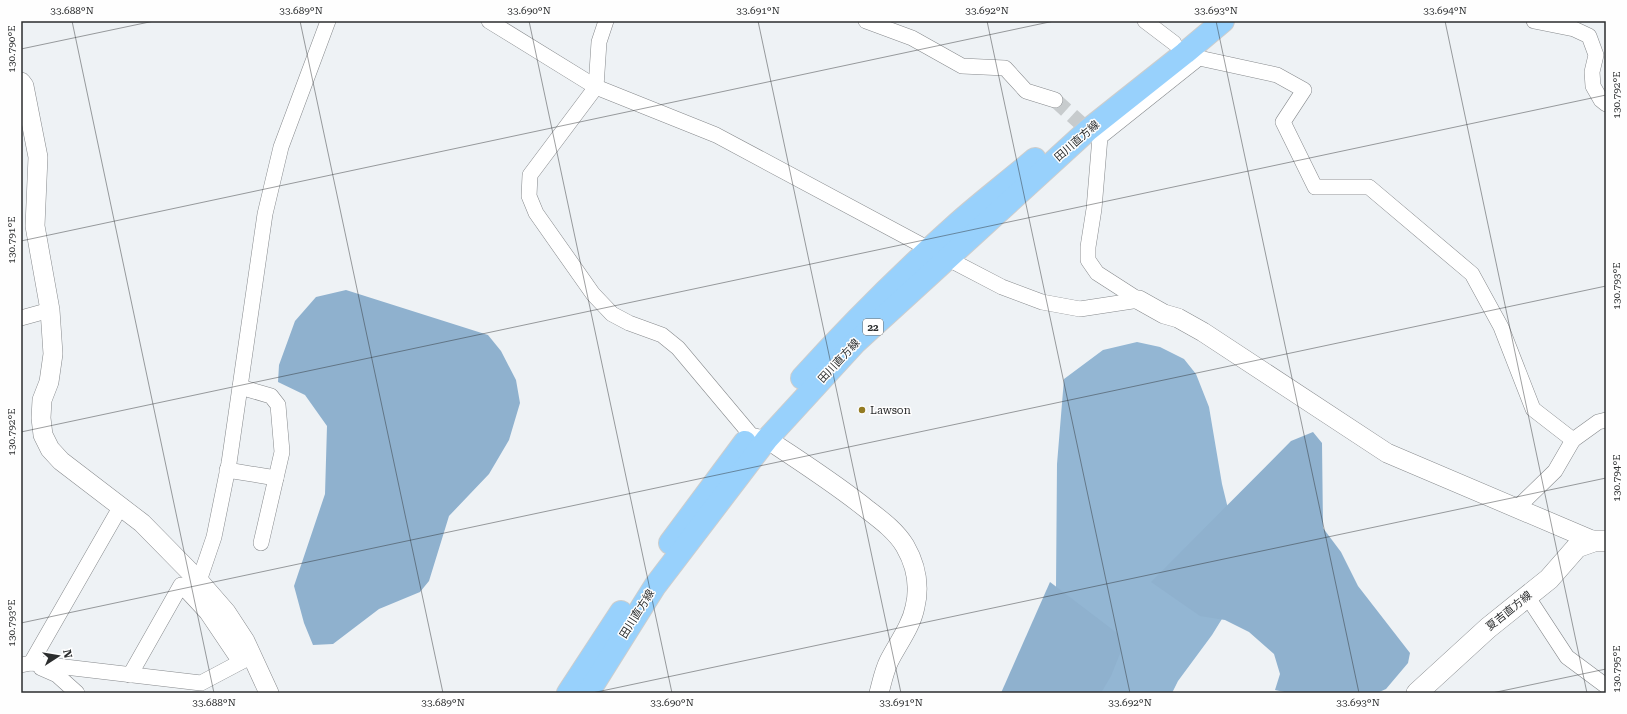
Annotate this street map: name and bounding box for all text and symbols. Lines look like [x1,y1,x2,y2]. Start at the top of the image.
text: 33.688°N [50,5,94,16]
text: 33.689°N [279,5,323,16]
text: 33.690°N [507,5,551,16]
text: 33.691°N [736,5,780,16]
text: 33.692°N [965,5,1009,16]
text: 33.693°N [1194,5,1238,16]
text: 33.694°N [1423,5,1467,16]
text: 130.790°E [6,25,17,73]
text: 130.792°E [1611,71,1622,119]
street label: 田川直方線 [1052,118,1102,164]
text: 130.791°E [6,216,17,264]
text: 130.793°E [1611,262,1622,310]
road number: 22 [863,319,883,335]
street label: 田川直方線 [815,336,863,386]
place label: Lawson [870,404,911,417]
marker: Lawson [857,405,867,415]
text: 130.792°E [6,408,17,456]
text: 130.794°E [1611,454,1622,502]
street label: 田川直方線 [617,587,657,641]
street label: 夏吉直方線 [1484,589,1534,633]
text: 130.793°E [6,599,17,647]
north arrow [38,636,78,676]
text: 130.795°E [1611,645,1622,693]
text: N [60,649,75,660]
text: 33.688°N [192,697,236,708]
text: 33.689°N [421,697,465,708]
text: 33.690°N [650,697,694,708]
text: 33.691°N [879,697,923,708]
text: 33.692°N [1108,697,1152,708]
text: 33.693°N [1336,697,1380,708]

